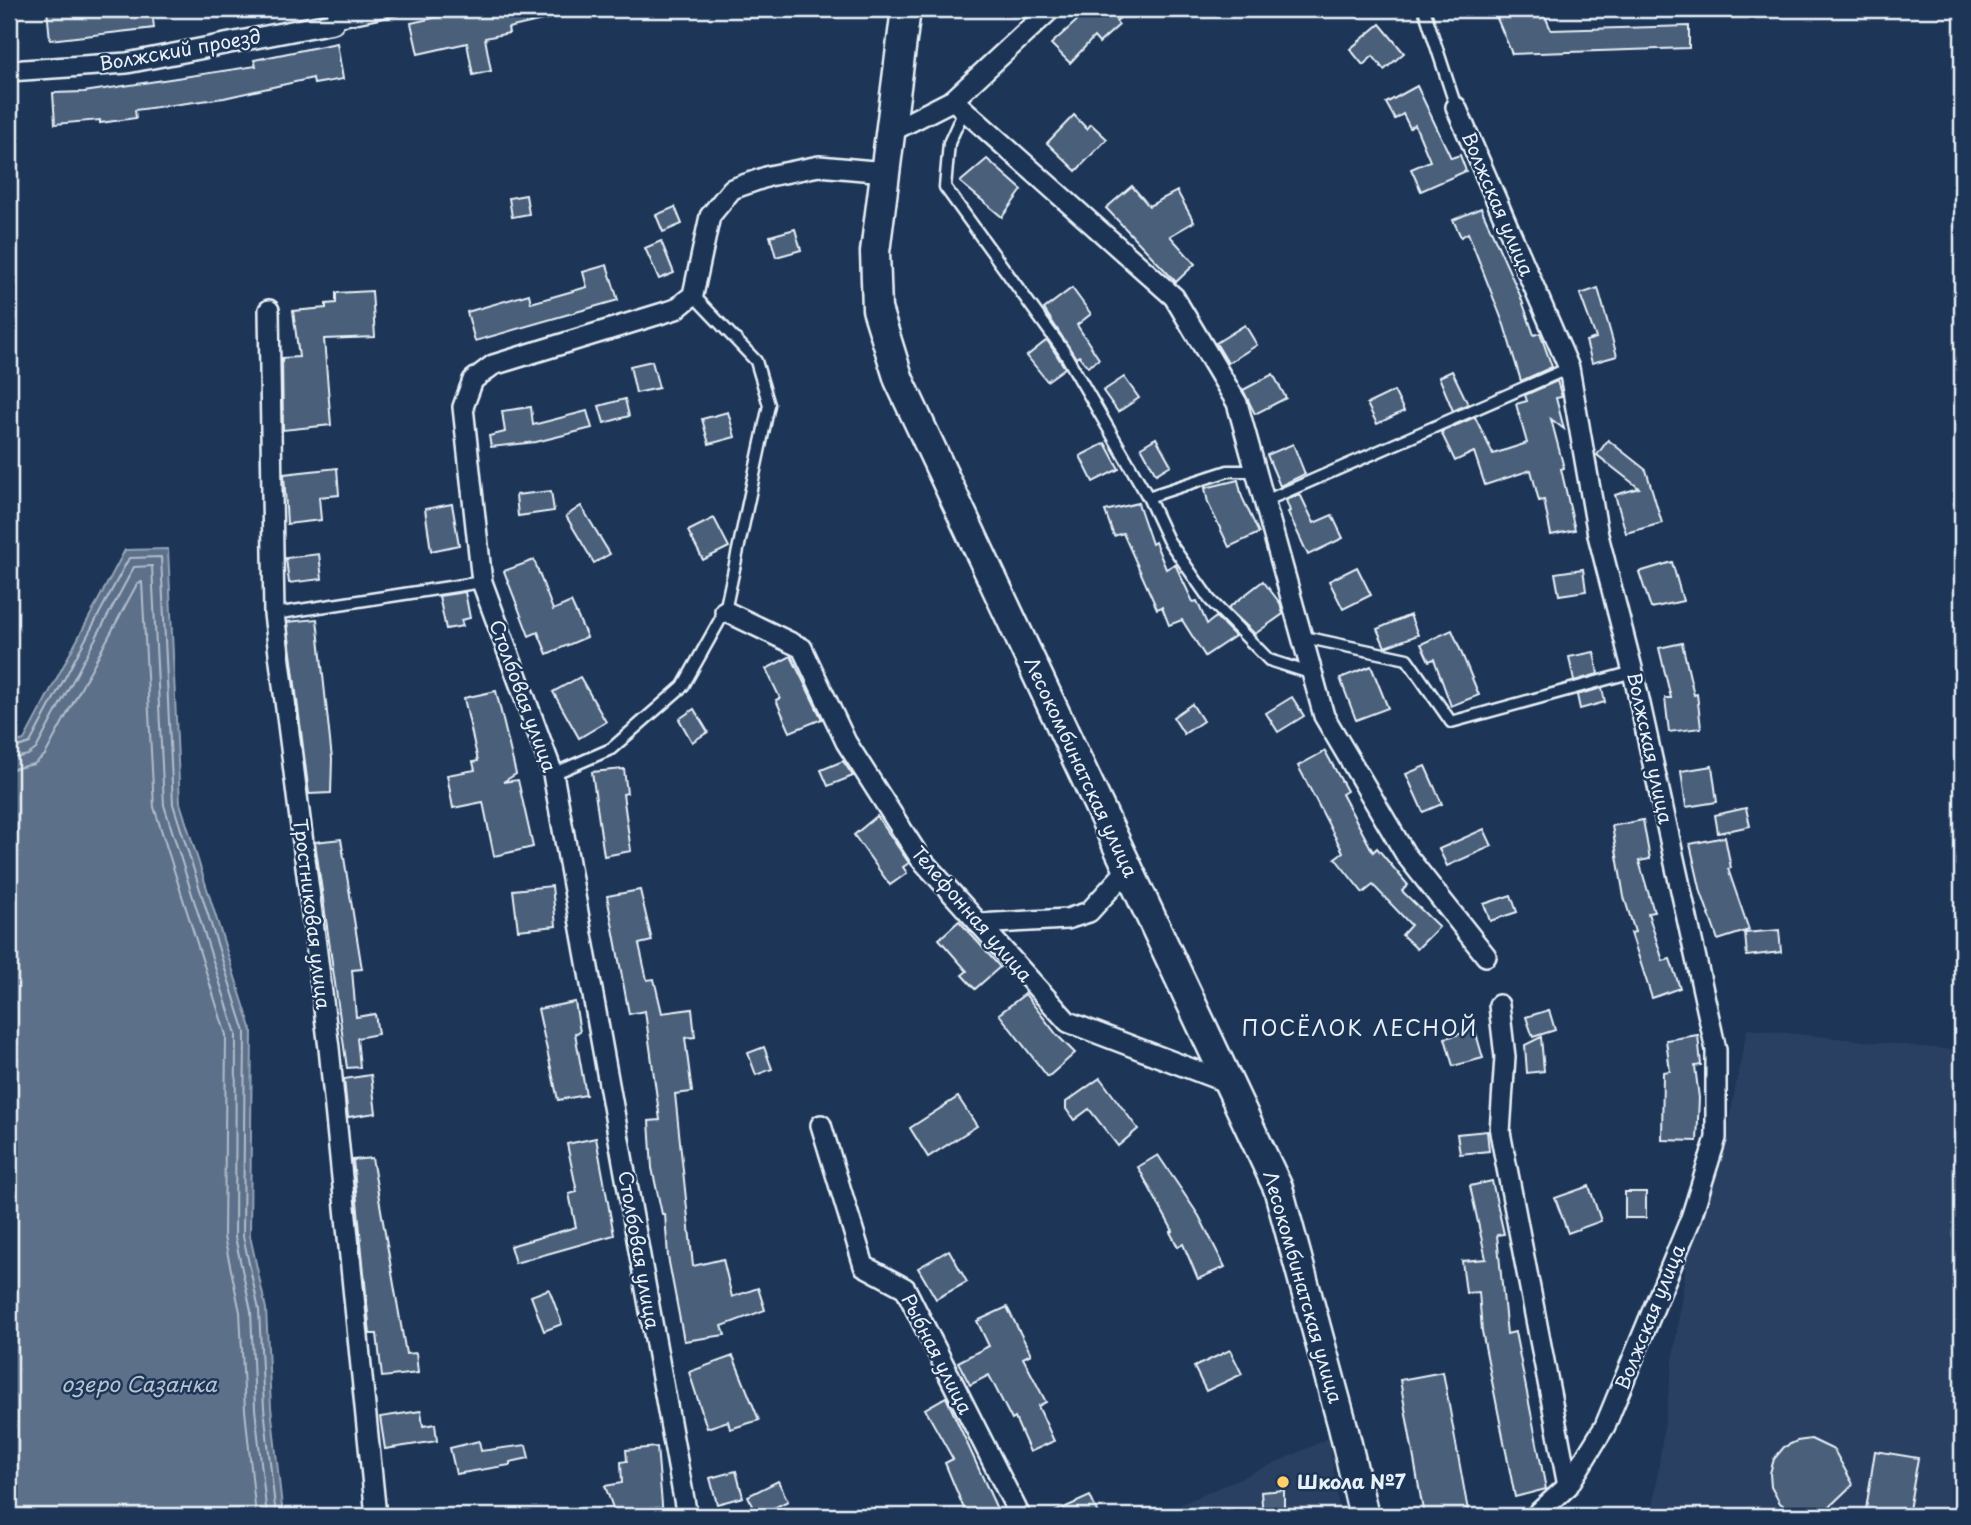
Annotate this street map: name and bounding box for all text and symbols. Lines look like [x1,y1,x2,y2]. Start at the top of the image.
street label: Волжский проезд [97,21,263,77]
street label: Волжская улица [1456,127,1542,280]
street label: Столбовая улица [483,616,565,776]
street label: Лесокомбинатская улица [1018,652,1145,882]
street label: Волжская улица [1621,669,1681,826]
street label: Тростниковая улица [287,817,339,1011]
street label: Телефонная улица [906,839,1040,988]
district label: ПОСЁЛОК ЛЕСНОЙ [1242,1011,1478,1043]
street label: Лесокомбинатская улица [1257,1167,1351,1406]
street label: Столбовая улица [612,1168,668,1331]
street label: Волжская улица [1607,1240,1691,1393]
street label: Рыбная улица [895,1288,980,1419]
water label: озеро Сазанка [61,1367,218,1399]
place label: Школа №7 [1297,1467,1406,1495]
marker: Школа №7 [1275,1474,1291,1490]

